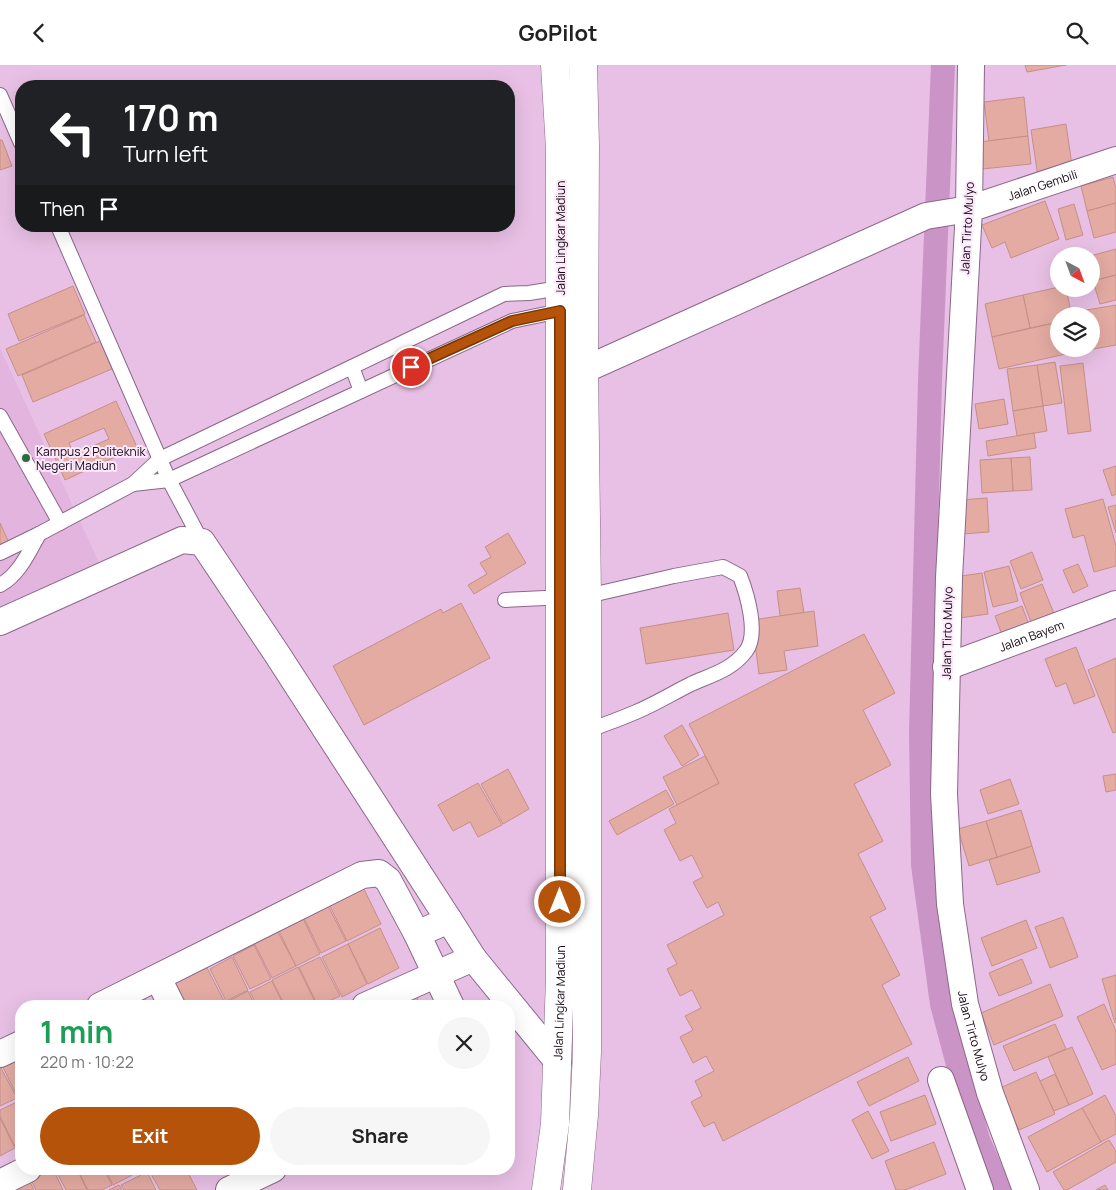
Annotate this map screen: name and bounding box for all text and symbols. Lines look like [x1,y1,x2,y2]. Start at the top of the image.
text: GoPilot [518,18,598,48]
icon: back [25,19,53,47]
icon: search [1063,19,1091,47]
text: 170 m [123,94,219,142]
icon: left [40,100,105,165]
text: Turn left [123,139,208,169]
street label: Jalan Gembili [1005,165,1079,204]
street label: Jalan Lingkar Madiun [552,181,569,295]
street label: Jalan Tirto Mulyo [956,181,978,275]
icon: arrive [95,195,123,223]
text: Then [40,196,85,222]
north arrow [1050,247,1100,297]
map controls [1050,247,1100,357]
button: layers [1050,307,1100,357]
pin [390,346,432,388]
icon: arrive [397,353,425,381]
place label: Kampus 2 Politeknik Negeri Madiun [36,443,147,474]
marker: Kampus 2 Politeknik Negeri Madiun [20,452,32,464]
street label: Jalan Tirto Mulyo [938,586,956,680]
street label: Jalan Bayem [996,616,1066,655]
position arrow [533,875,585,927]
street label: Jalan Lingkar Madiun [549,945,569,1060]
street label: Jalan Tirto Mulyo [955,990,995,1083]
text: 1 min [40,1011,113,1052]
button: close [438,1017,490,1069]
text: 220 m · 10:22 [40,1051,134,1073]
button: Exit [40,1107,260,1165]
button: Share [270,1107,490,1165]

